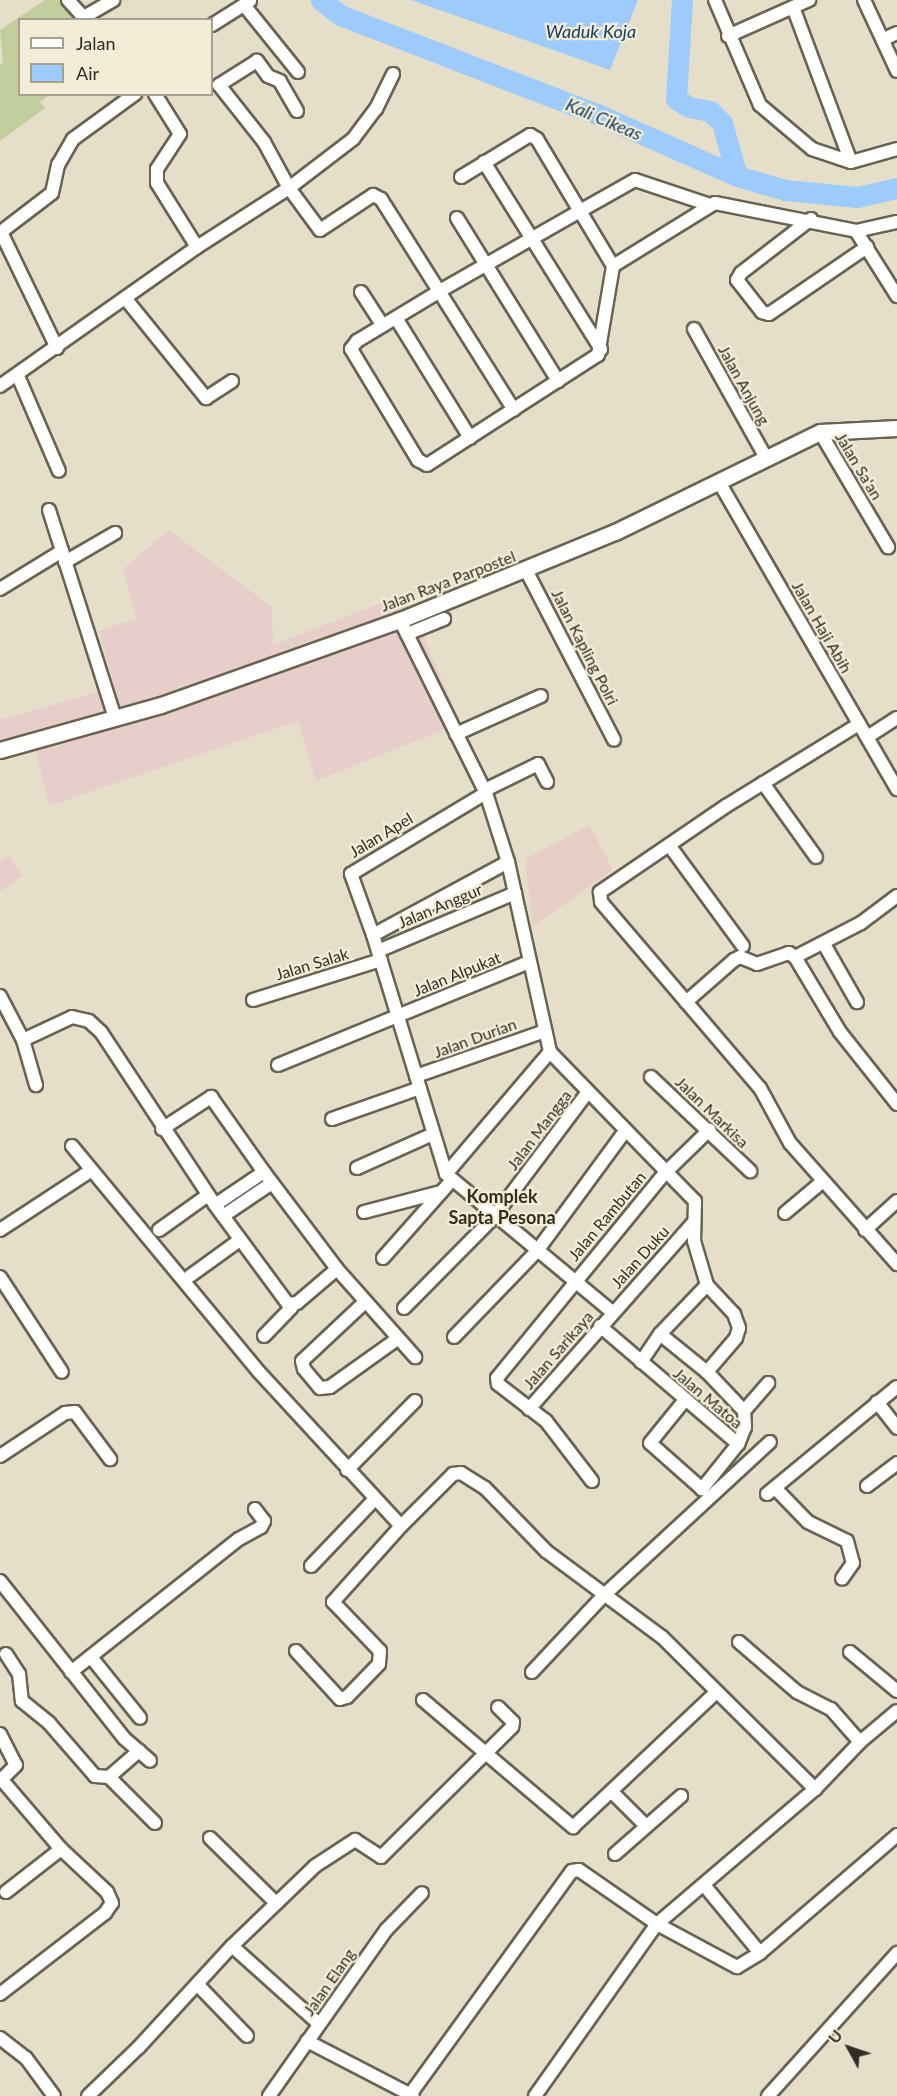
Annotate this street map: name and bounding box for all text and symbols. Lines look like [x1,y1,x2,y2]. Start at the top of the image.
legend [18,18,213,96]
water label: Waduk Koja [546,20,636,42]
text: Jalan [76,32,115,54]
text: Air [76,62,99,84]
water label: Kali Cikeas [563,93,645,145]
street label: Jalan Anjung [714,341,774,429]
street label: Jalan Sa'an [831,429,887,503]
street label: Jalan Raya Parpostel [378,546,518,616]
street label: Jalan Haji Abih [788,577,856,677]
street label: Jalan Kapling Polri [548,586,622,708]
street label: Jalan Apel [346,808,416,862]
street label: Jalan Anggur [395,880,485,932]
street label: Jalan Salak [273,944,351,984]
street label: Jalan Alpukat [410,948,504,1000]
street label: Jalan Durian [431,1014,519,1062]
street label: Jalan Markisa [671,1072,753,1152]
street label: Jalan Mangga [503,1086,575,1174]
street label: Jalan Rambutan [564,1167,650,1265]
district label: Komplek Sapta Pesona [448,1186,556,1228]
street label: Jalan Duku [607,1222,673,1292]
street label: Jalan Sarikaya [519,1307,597,1393]
street label: Jalan Matoa [670,1364,746,1432]
street label: Jalan Elang [299,1945,359,2019]
north arrow [819,2018,879,2078]
text: U [824,2025,846,2047]

